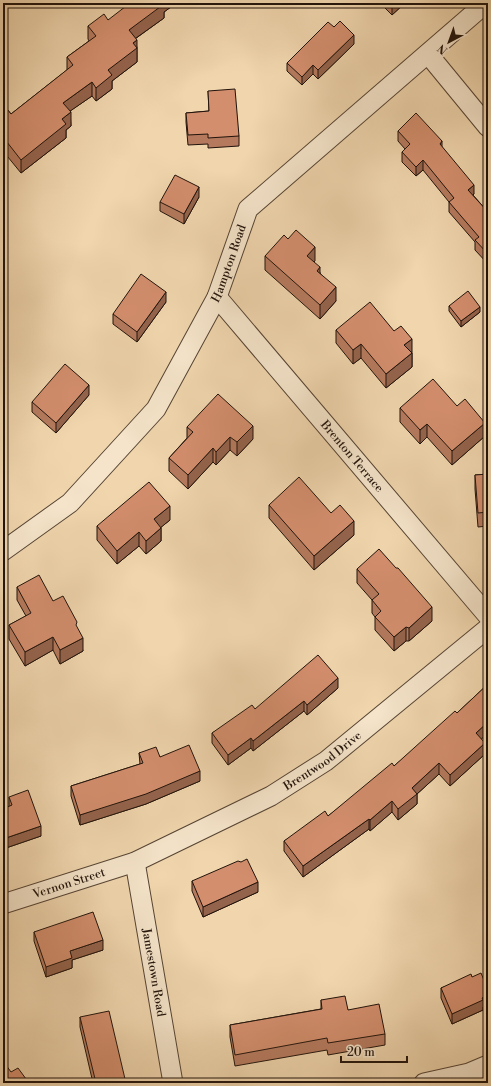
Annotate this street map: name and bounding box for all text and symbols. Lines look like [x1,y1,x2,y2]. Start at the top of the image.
north arrow [429,22,469,62]
text: N [435,40,451,57]
street label: Hampton Road [208,222,250,305]
street label: Brenton Terrace [317,417,387,496]
street label: Brentwood Drive [280,728,365,795]
street label: Vernon Street [30,865,108,902]
street label: Jamestown Road [138,926,168,1018]
scale bar [341,1038,407,1064]
text: 20 m [347,1045,375,1060]

